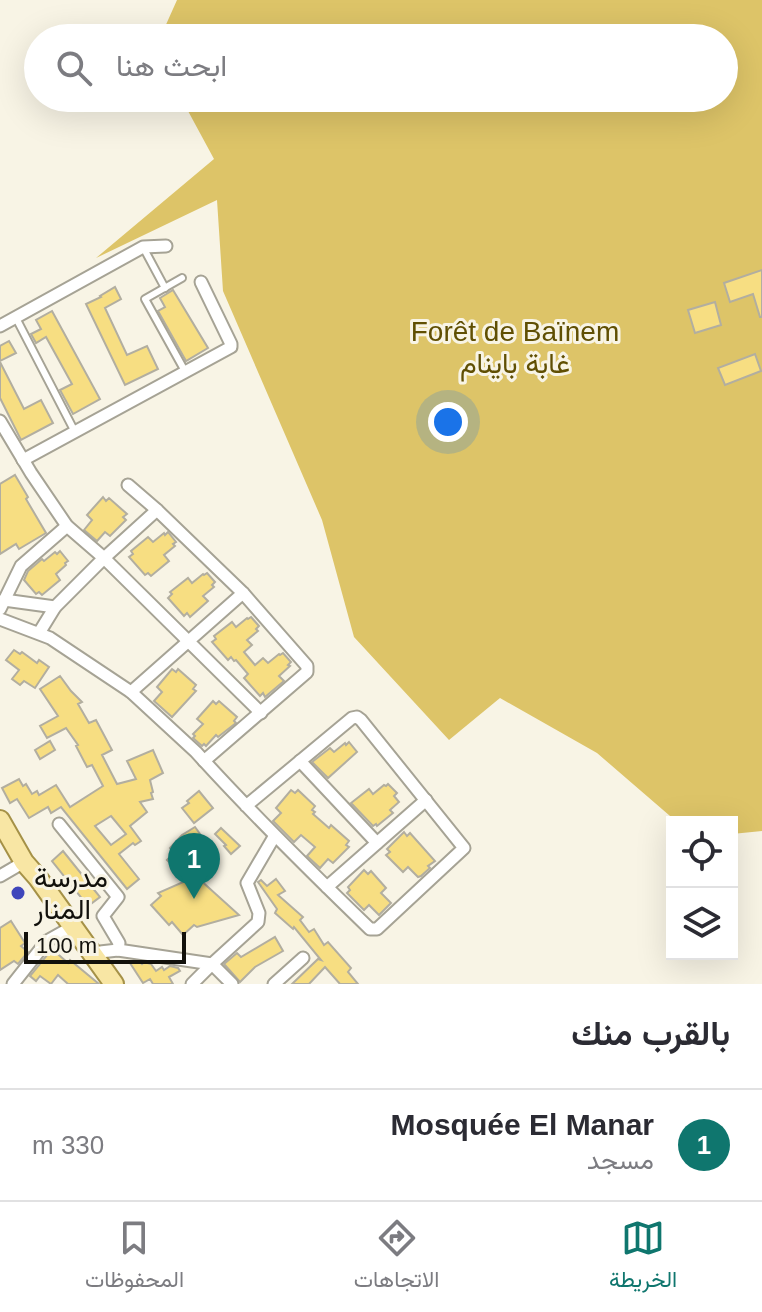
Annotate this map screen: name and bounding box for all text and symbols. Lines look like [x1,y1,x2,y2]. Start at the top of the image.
search box [24,24,738,112]
icon: search [52,46,96,90]
text: ابحث هنا [116,49,227,82]
park label: Forêt de Baïnem غابة باينام [411,316,619,382]
your location [428,402,468,442]
map controls [666,816,738,960]
button: locate [666,816,738,888]
pin: 1 [168,833,220,899]
place label: مدرسة المنار [33,862,108,927]
marker: مدرسة المنار [9,884,27,902]
button: layers [666,888,738,960]
scale bar [24,928,186,964]
text: 100 m [36,933,97,958]
text: بالقرب منك [571,1014,730,1052]
text: Mosquée El Manar [391,1108,654,1141]
text: 330 m [32,1130,104,1160]
text: 1 [697,1130,711,1160]
text: مسجد [587,1145,654,1175]
tab: المحفوظات [85,1216,184,1299]
tab: الاتجاهات [354,1216,439,1299]
tab: الخريطة [609,1216,677,1299]

